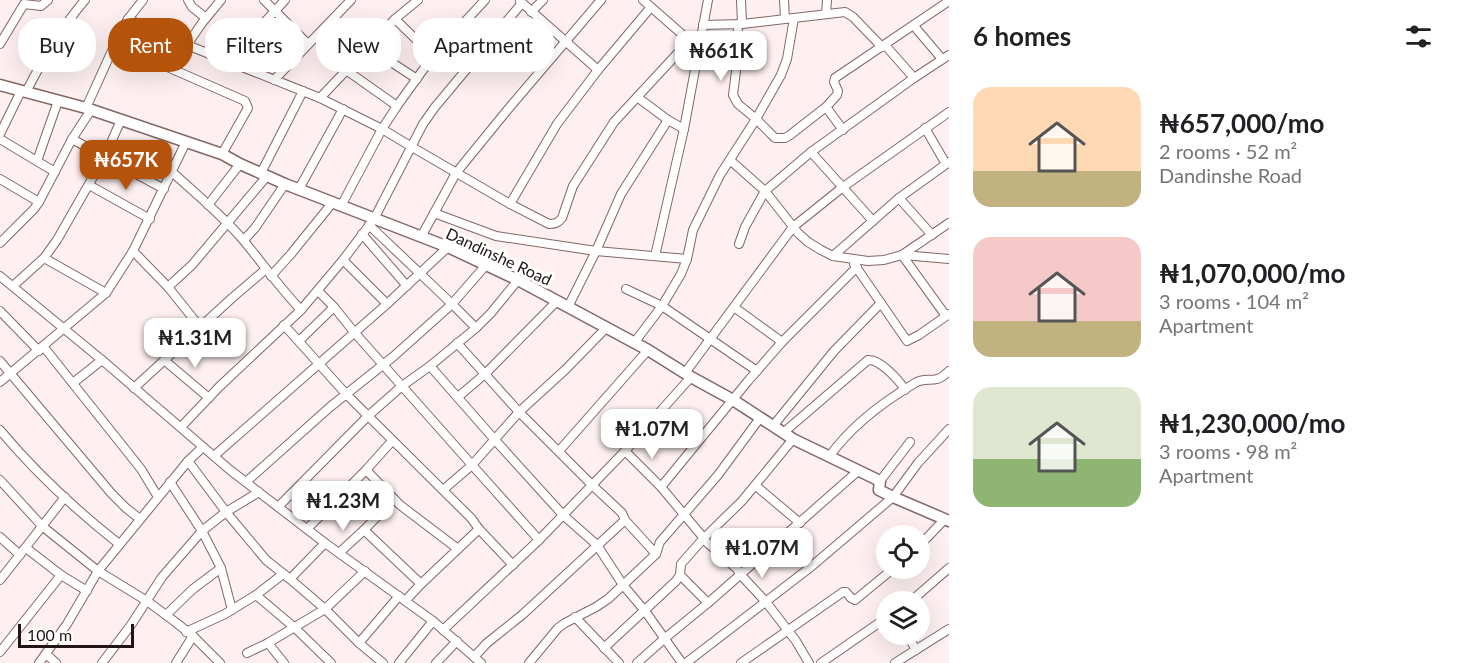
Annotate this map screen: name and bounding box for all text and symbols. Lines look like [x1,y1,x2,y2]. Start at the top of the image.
chip: Buy [18,18,96,72]
chip: Rent [108,18,193,72]
chip: Filters [205,18,304,72]
chip: New [316,18,401,72]
chip: Apartment [413,18,554,72]
text: 6 homes [973,20,1071,52]
icon: filters [1402,20,1435,53]
pin: ₦661K [679,31,763,82]
text: ₦661K [689,38,753,62]
text: ₦657,000/mo [1159,107,1324,139]
icon: home [1021,111,1093,183]
text: 2 rooms · 52 m² [1159,139,1297,163]
pin: ₦657K [84,140,168,191]
text: ₦657K [94,147,158,171]
text: Dandinshe Road [1159,163,1302,187]
street label: Dandinshe Road [443,223,555,289]
text: ₦1,070,000/mo [1159,257,1346,289]
icon: home [1021,261,1093,333]
text: 3 rooms · 104 m² [1159,289,1309,313]
text: Apartment [1159,313,1253,337]
pin: ₦1.31M [146,318,244,369]
text: ₦1.31M [158,325,232,349]
text: ₦1,230,000/mo [1159,407,1346,439]
pin: ₦1.07M [603,409,701,460]
icon: home [1021,411,1093,483]
text: ₦1.07M [615,416,689,440]
text: 3 rooms · 98 m² [1159,439,1297,463]
text: Apartment [1159,463,1253,487]
pin: ₦1.23M [294,481,392,532]
text: ₦1.23M [306,488,380,512]
map controls [876,525,930,645]
button: locate [876,525,930,579]
pin: ₦1.07M [713,528,811,579]
text: ₦1.07M [725,535,799,559]
button: layers [876,591,930,645]
scale bar [18,621,134,648]
text: 100 m [27,625,72,644]

